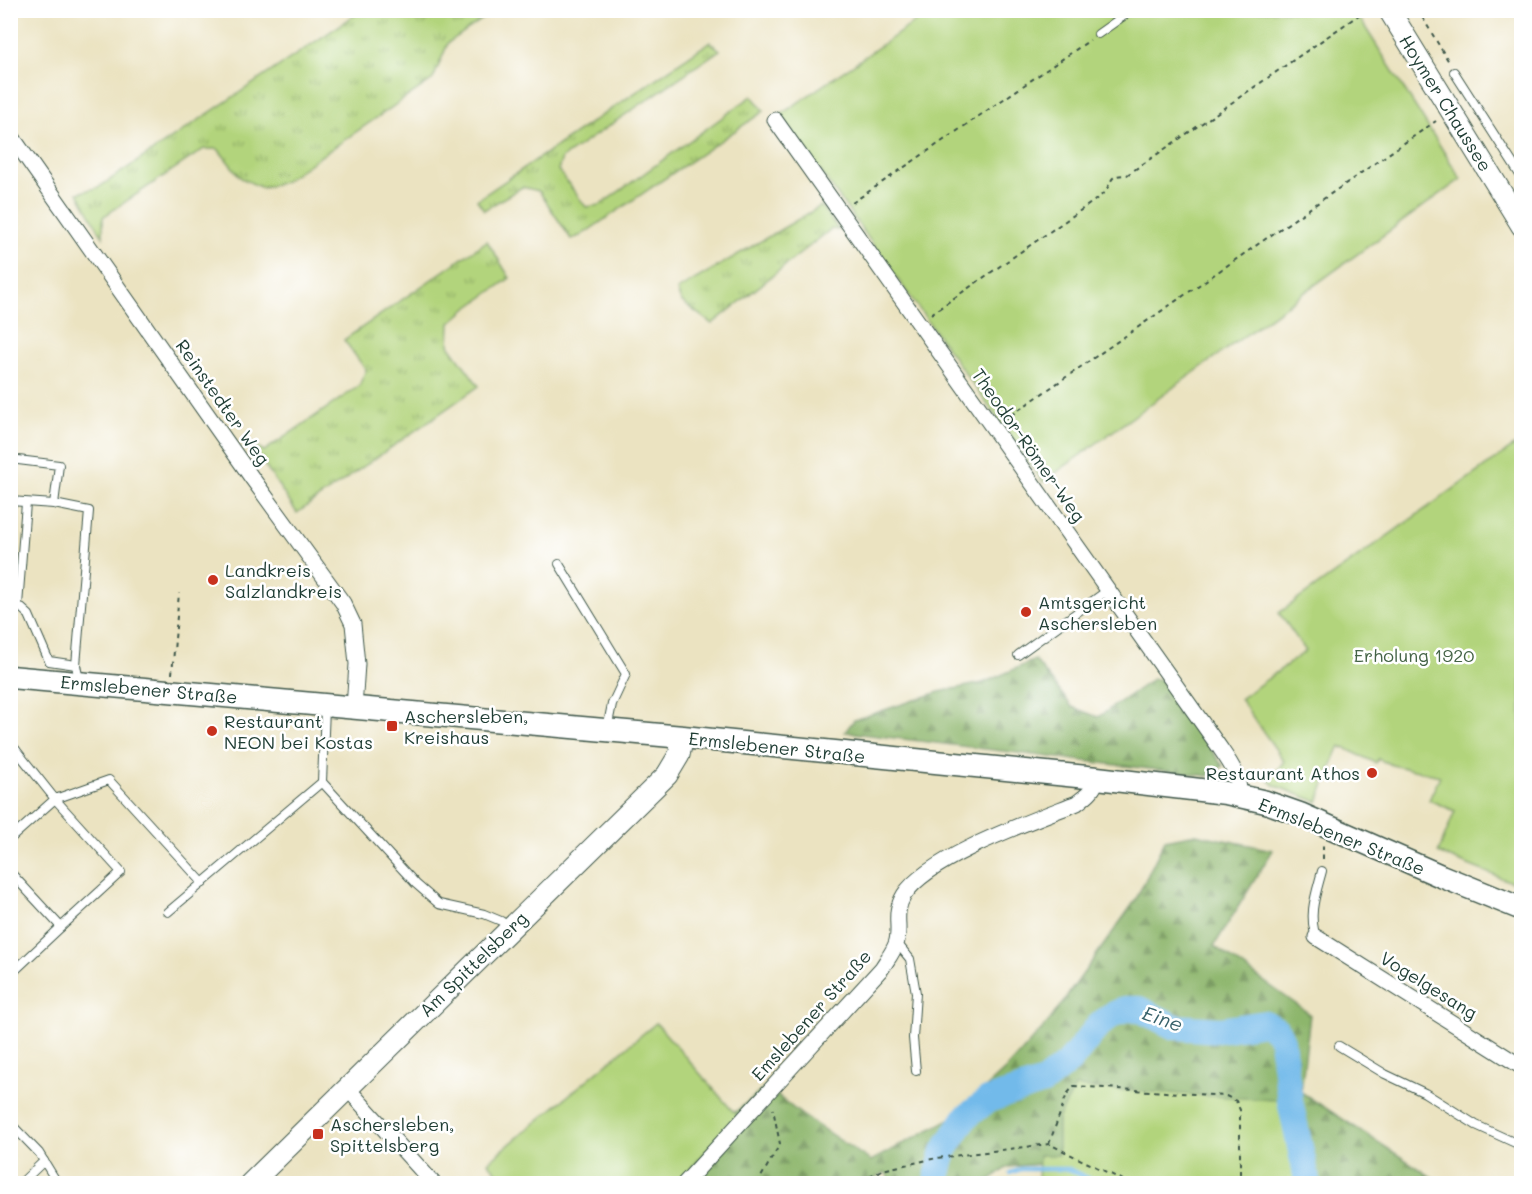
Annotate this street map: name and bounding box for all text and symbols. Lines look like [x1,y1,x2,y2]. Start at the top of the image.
street label: Hoymer Chaussee [1394,30,1498,176]
street label: Reinstedter Weg [171,334,275,470]
street label: Theodor-Römer-Weg [967,363,1091,527]
place label: Landkreis Salzlandkreis [225,558,342,603]
marker: Landkreis Salzlandkreis [206,573,220,587]
place label: Amtsgericht Aschersleben [1038,590,1157,635]
marker: Amtsgericht Aschersleben [1019,605,1033,619]
park label: Erholung 1920 [1354,643,1474,667]
street label: Ermslebener Straße [60,669,238,709]
place label: Aschersleben, Kreishaus [404,704,529,749]
place label: Restaurant NEON bei Kostas [224,709,373,754]
marker: Aschersleben, Kreishaus [385,719,399,733]
marker: Restaurant NEON bei Kostas [205,724,219,738]
street label: Ermslebener Straße [687,726,867,768]
place label: Restaurant Athos [1206,761,1360,785]
marker: Restaurant Athos [1365,766,1379,780]
street label: Ermslebener Straße [1255,792,1429,880]
street label: Am Spittelsberg [414,906,532,1022]
street label: Emslebener Straße [746,944,876,1086]
street label: Vogelgesang [1376,946,1482,1024]
water label: Eine [1139,999,1187,1037]
place label: Aschersleben, Spittelsberg [330,1112,455,1157]
marker: Aschersleben, Spittelsberg [311,1127,325,1141]

